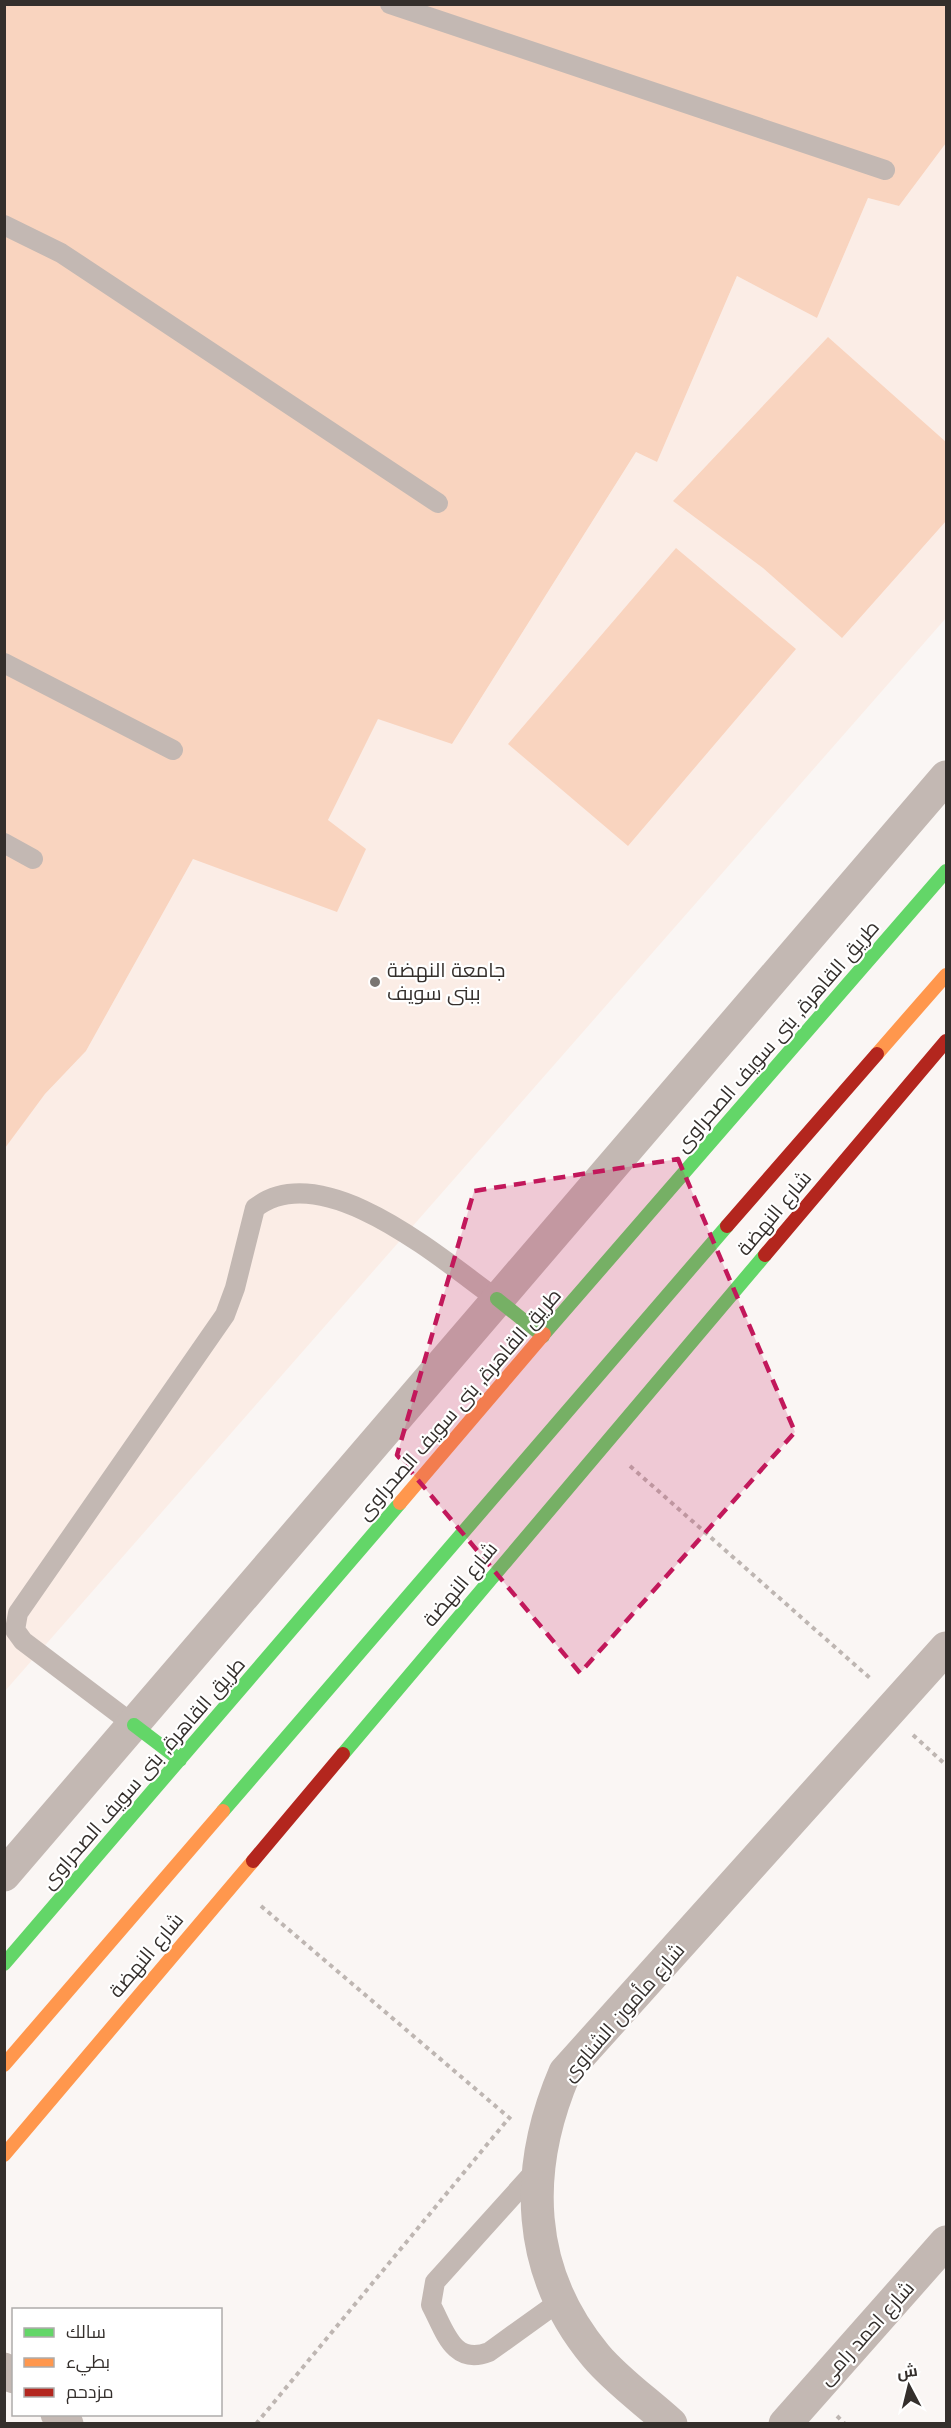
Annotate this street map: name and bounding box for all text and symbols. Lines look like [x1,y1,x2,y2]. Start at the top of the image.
street label: طريق القاهرة, بنى سويف الصحراوى [671,916,885,1157]
place label: جامعة النهضة ببنى سويف [387,959,505,1006]
marker: جامعة النهضة ببنى سويف [368,975,382,989]
street label: شارع النهضة [733,1167,818,1261]
street label: طريق القاهرة, بنى سويف الصحراوى [353,1284,567,1525]
street label: شارع النهضة [419,1538,504,1632]
street label: طريق القاهرة, بنى سويف الصحراوى [37,1653,251,1894]
street label: شارع النهضة [105,1909,190,2003]
street label: شارع مأمون الشناوى [557,1938,691,2087]
street label: شارع احمد رامى [813,2276,919,2390]
legend [12,2308,222,2416]
text: سالك [66,2322,106,2342]
text: بطيء [66,2352,110,2376]
north arrow [879,2356,939,2416]
text: مزدحم [66,2382,114,2404]

